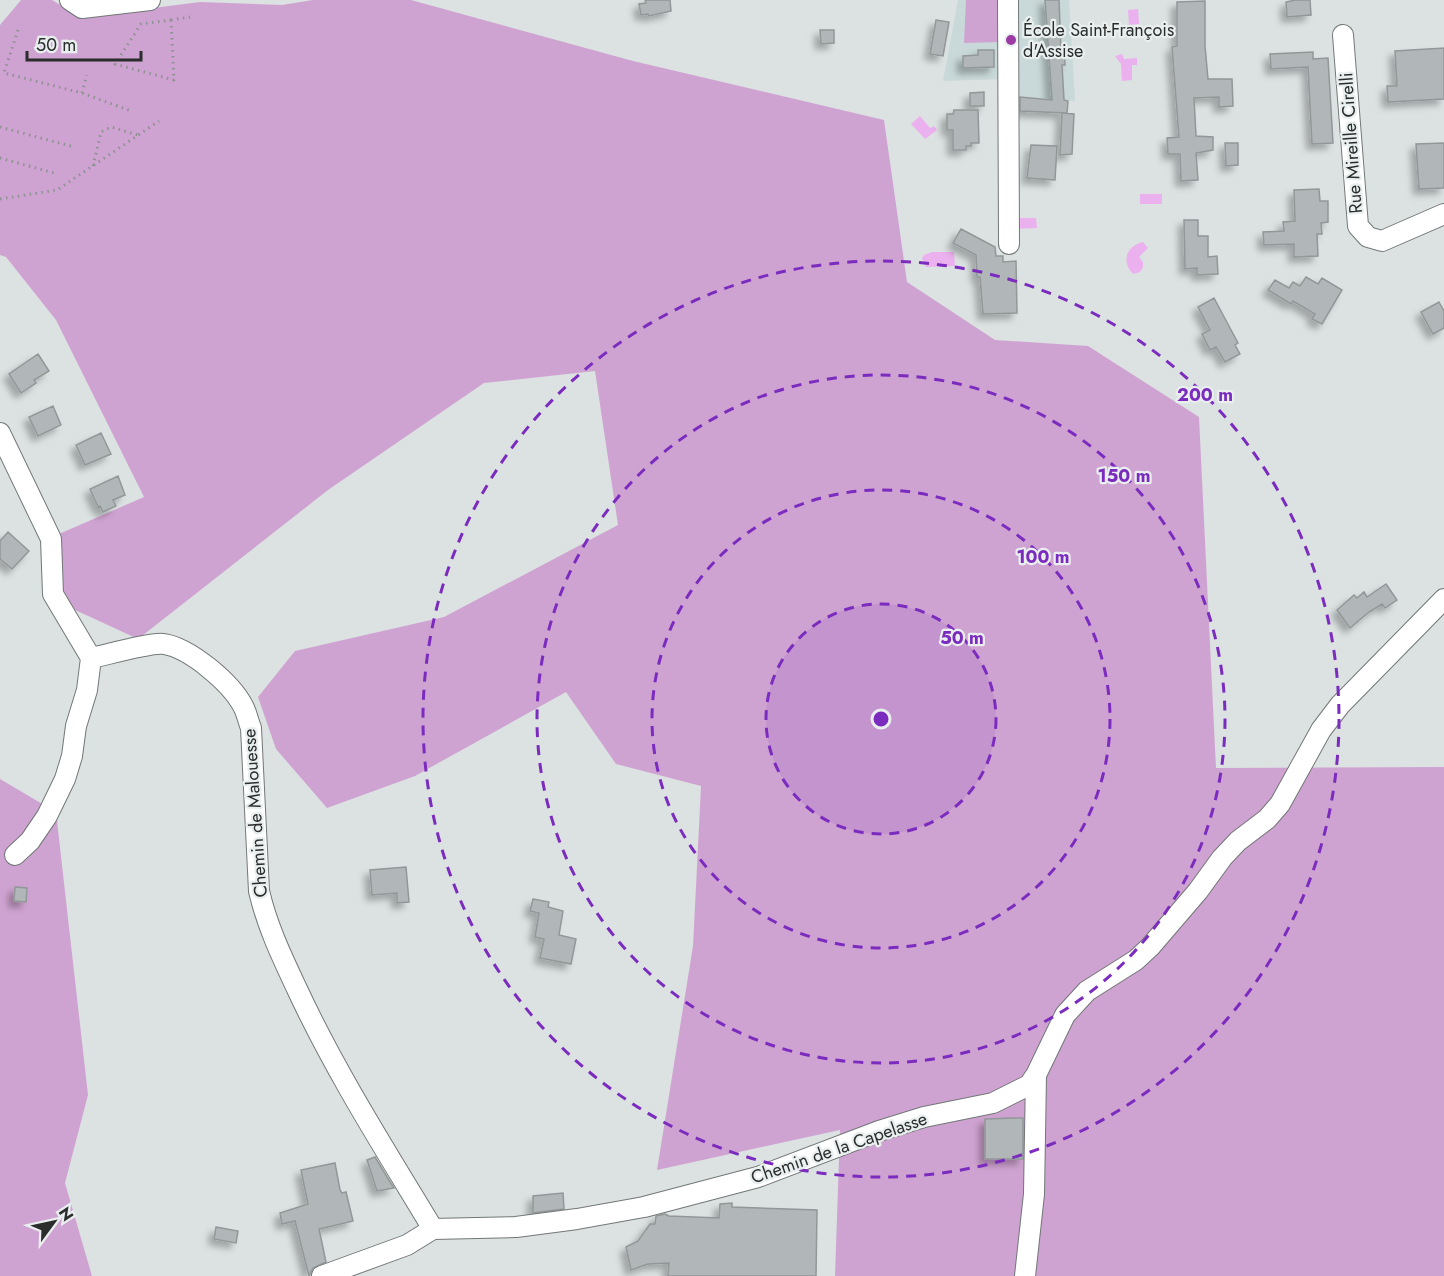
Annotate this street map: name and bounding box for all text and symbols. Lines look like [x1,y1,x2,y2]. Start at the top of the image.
place label: École Saint-François d'Assise [1023,17,1174,64]
scale bar [27,24,141,62]
text: 50 m [36,32,76,58]
marker: École Saint-François d'Assise [1004,33,1018,47]
street label: Rue Mireille Cirelli [1333,72,1369,214]
text: 200 m [1177,382,1233,408]
text: 150 m [1098,463,1150,489]
text: 100 m [1016,544,1070,570]
text: 50 m [940,625,984,651]
centre of rings [871,709,891,729]
street label: Chemin de Malouesse [236,728,274,898]
street label: Chemin de la Capelasse [747,1106,931,1190]
north arrow [24,1192,84,1252]
text: N [53,1203,79,1226]

